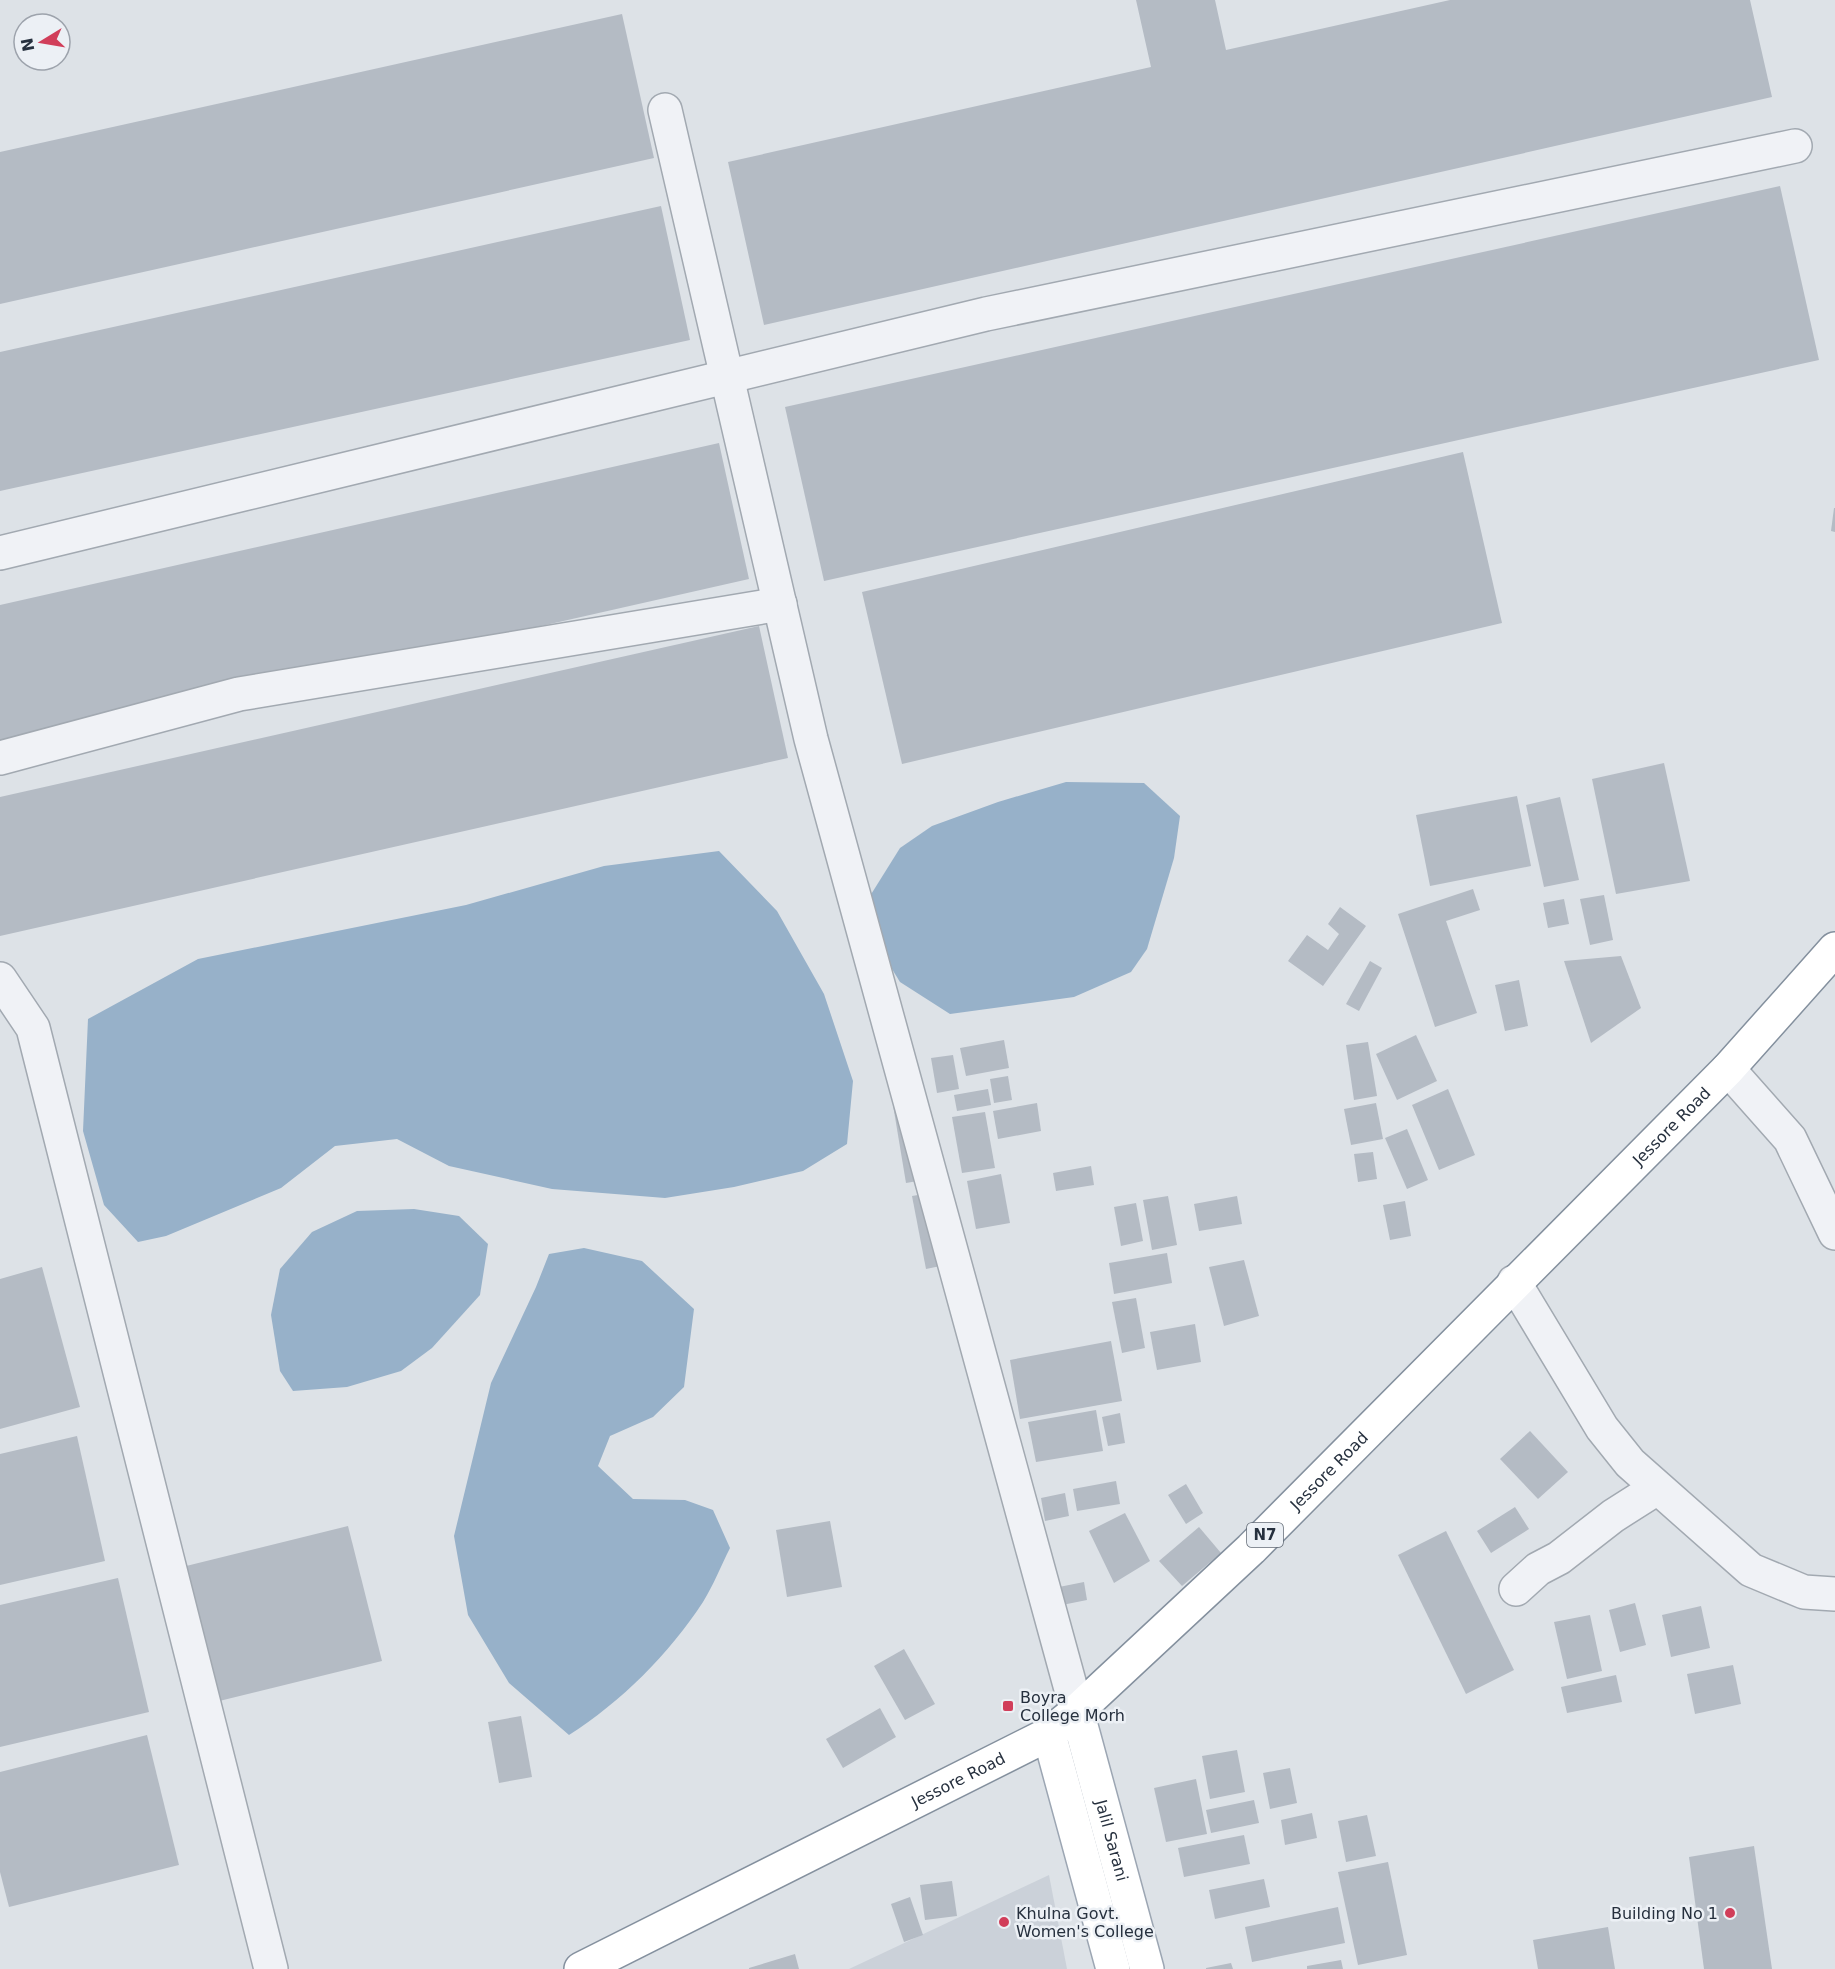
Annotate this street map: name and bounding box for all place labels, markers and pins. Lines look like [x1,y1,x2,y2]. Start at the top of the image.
place label: Boyra College Morh [1020,1688,1125,1725]
marker: Boyra College Morh [1001,1699,1015,1713]
place label: Khulna Govt. Women's College [1016,1904,1154,1941]
place label: Building No 1 [1611,1904,1718,1923]
marker: Building No 1 [1723,1906,1737,1920]
marker: Khulna Govt. Women's College [997,1915,1011,1929]

